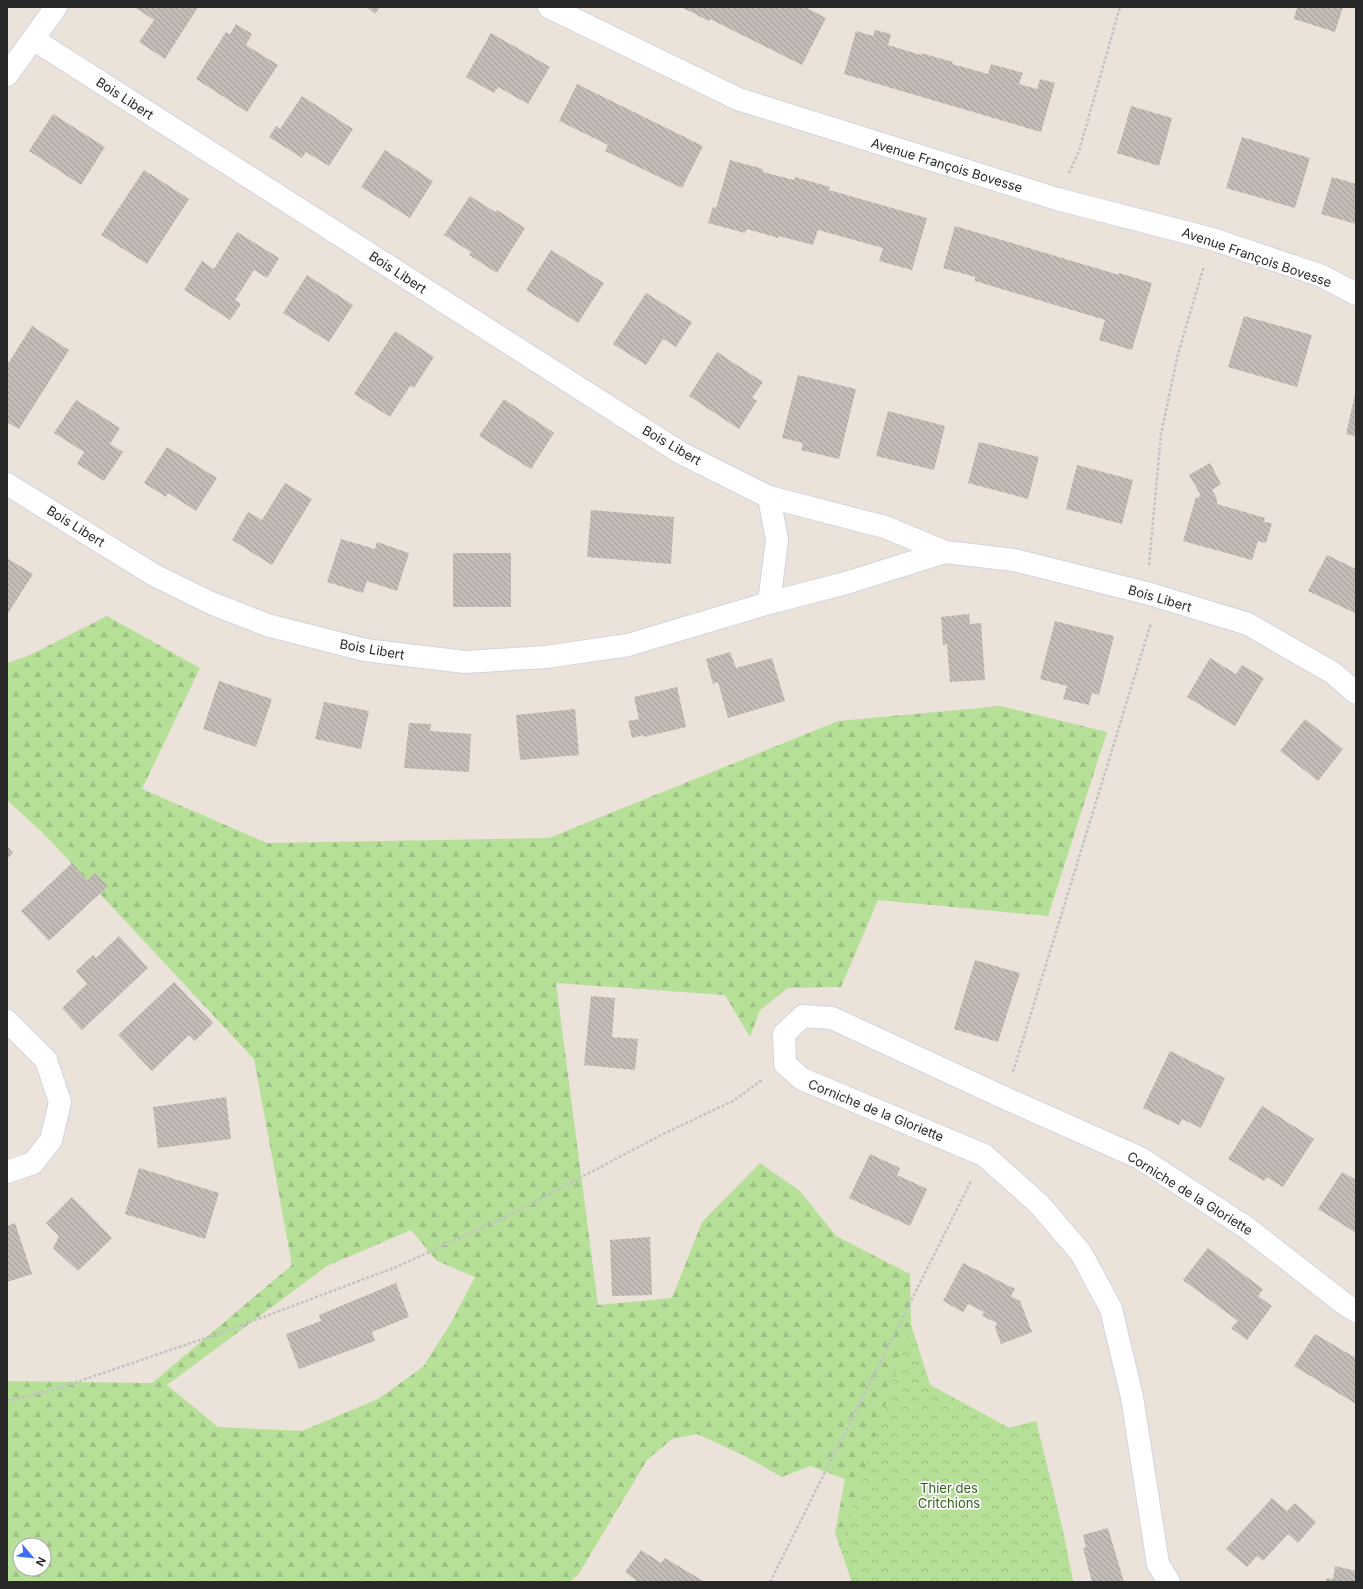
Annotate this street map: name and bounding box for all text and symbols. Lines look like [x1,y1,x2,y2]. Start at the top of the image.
street label: Bois Libert [93,73,157,123]
street label: Avenue François Bovesse [869,134,1025,196]
street label: Avenue François Bovesse [1180,224,1334,290]
street label: Bois Libert [366,247,430,297]
street label: Bois Libert [640,422,704,468]
street label: Bois Libert [44,502,108,550]
street label: Bois Libert [1126,581,1194,615]
street label: Bois Libert [338,635,406,663]
street label: Corniche de la Gloriette [806,1075,946,1145]
street label: Corniche de la Gloriette [1124,1148,1256,1238]
park label: Thier des Critchions [918,1480,980,1511]
north arrow [12,1537,52,1577]
text: N [33,1555,49,1569]

